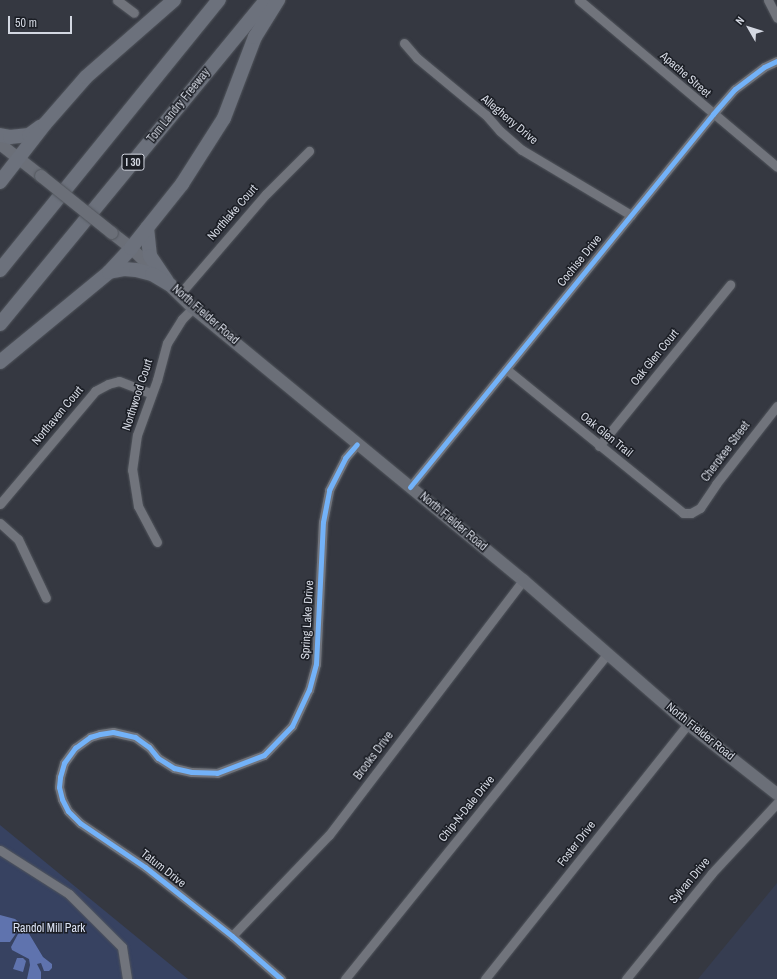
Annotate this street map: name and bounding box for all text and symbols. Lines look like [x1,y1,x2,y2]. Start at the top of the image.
scale bar [10,8,74,34]
north arrow [729,8,769,48]
text: N [732,14,747,27]
text: 50 m [15,15,37,31]
street label: Apache Street [657,49,713,101]
street label: Tom Landry Freeway [144,66,214,146]
street label: Allegheny Drive [478,92,540,148]
road number: I 30 [121,153,145,171]
street label: Northlake Court [205,182,261,244]
street label: Cochise Drive [555,232,605,290]
street label: North Fielder Road [169,282,241,348]
street label: Oak Glen Court [628,327,682,389]
street label: Northwood Court [120,357,156,433]
street label: Northaven Court [29,384,87,448]
street label: Oak Glen Trail [577,409,635,461]
street label: Cherokee Street [699,419,753,485]
street label: North Fielder Road [416,490,490,554]
street label: Spring Lake Drive [299,580,317,660]
street label: North Fielder Road [663,700,737,764]
street label: Brooks Drive [351,729,397,783]
street label: Chip-N-Dale Drive [436,773,498,845]
street label: Foster Drive [555,818,599,870]
street label: Tatum Drive [138,847,188,891]
street label: Sylvan Drive [667,855,713,907]
park label: Randol Mill Park [13,922,85,936]

